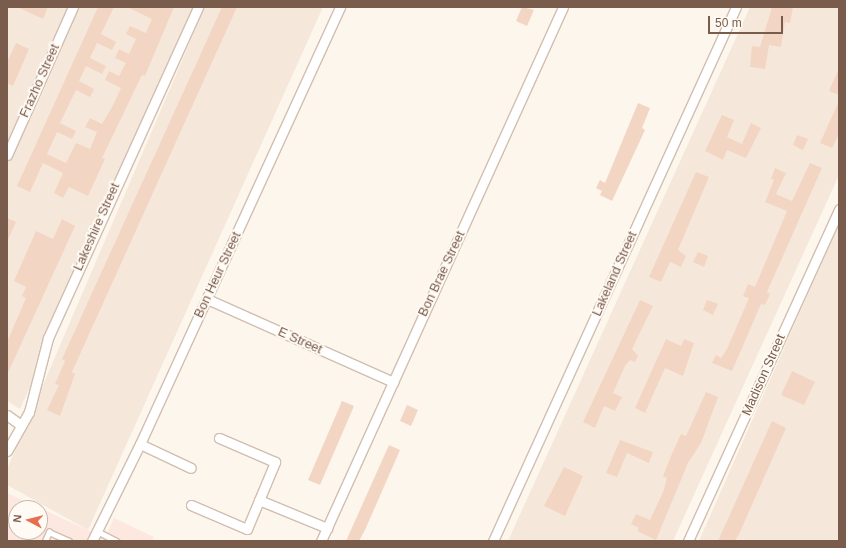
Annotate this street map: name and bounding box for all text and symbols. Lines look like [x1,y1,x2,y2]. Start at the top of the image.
scale bar [710,8,785,34]
text: 50 m [715,16,742,30]
street label: Frazho Street [17,42,63,120]
street label: Lakeshire Street [71,181,123,273]
street label: Bon Heur Street [191,229,245,321]
street label: Bon Brae Street [415,229,469,319]
street label: Lakeland Street [589,229,641,319]
street label: E Street [275,324,325,358]
street label: Madison Street [739,332,789,418]
north arrow [8,500,48,540]
text: N [11,514,24,523]

